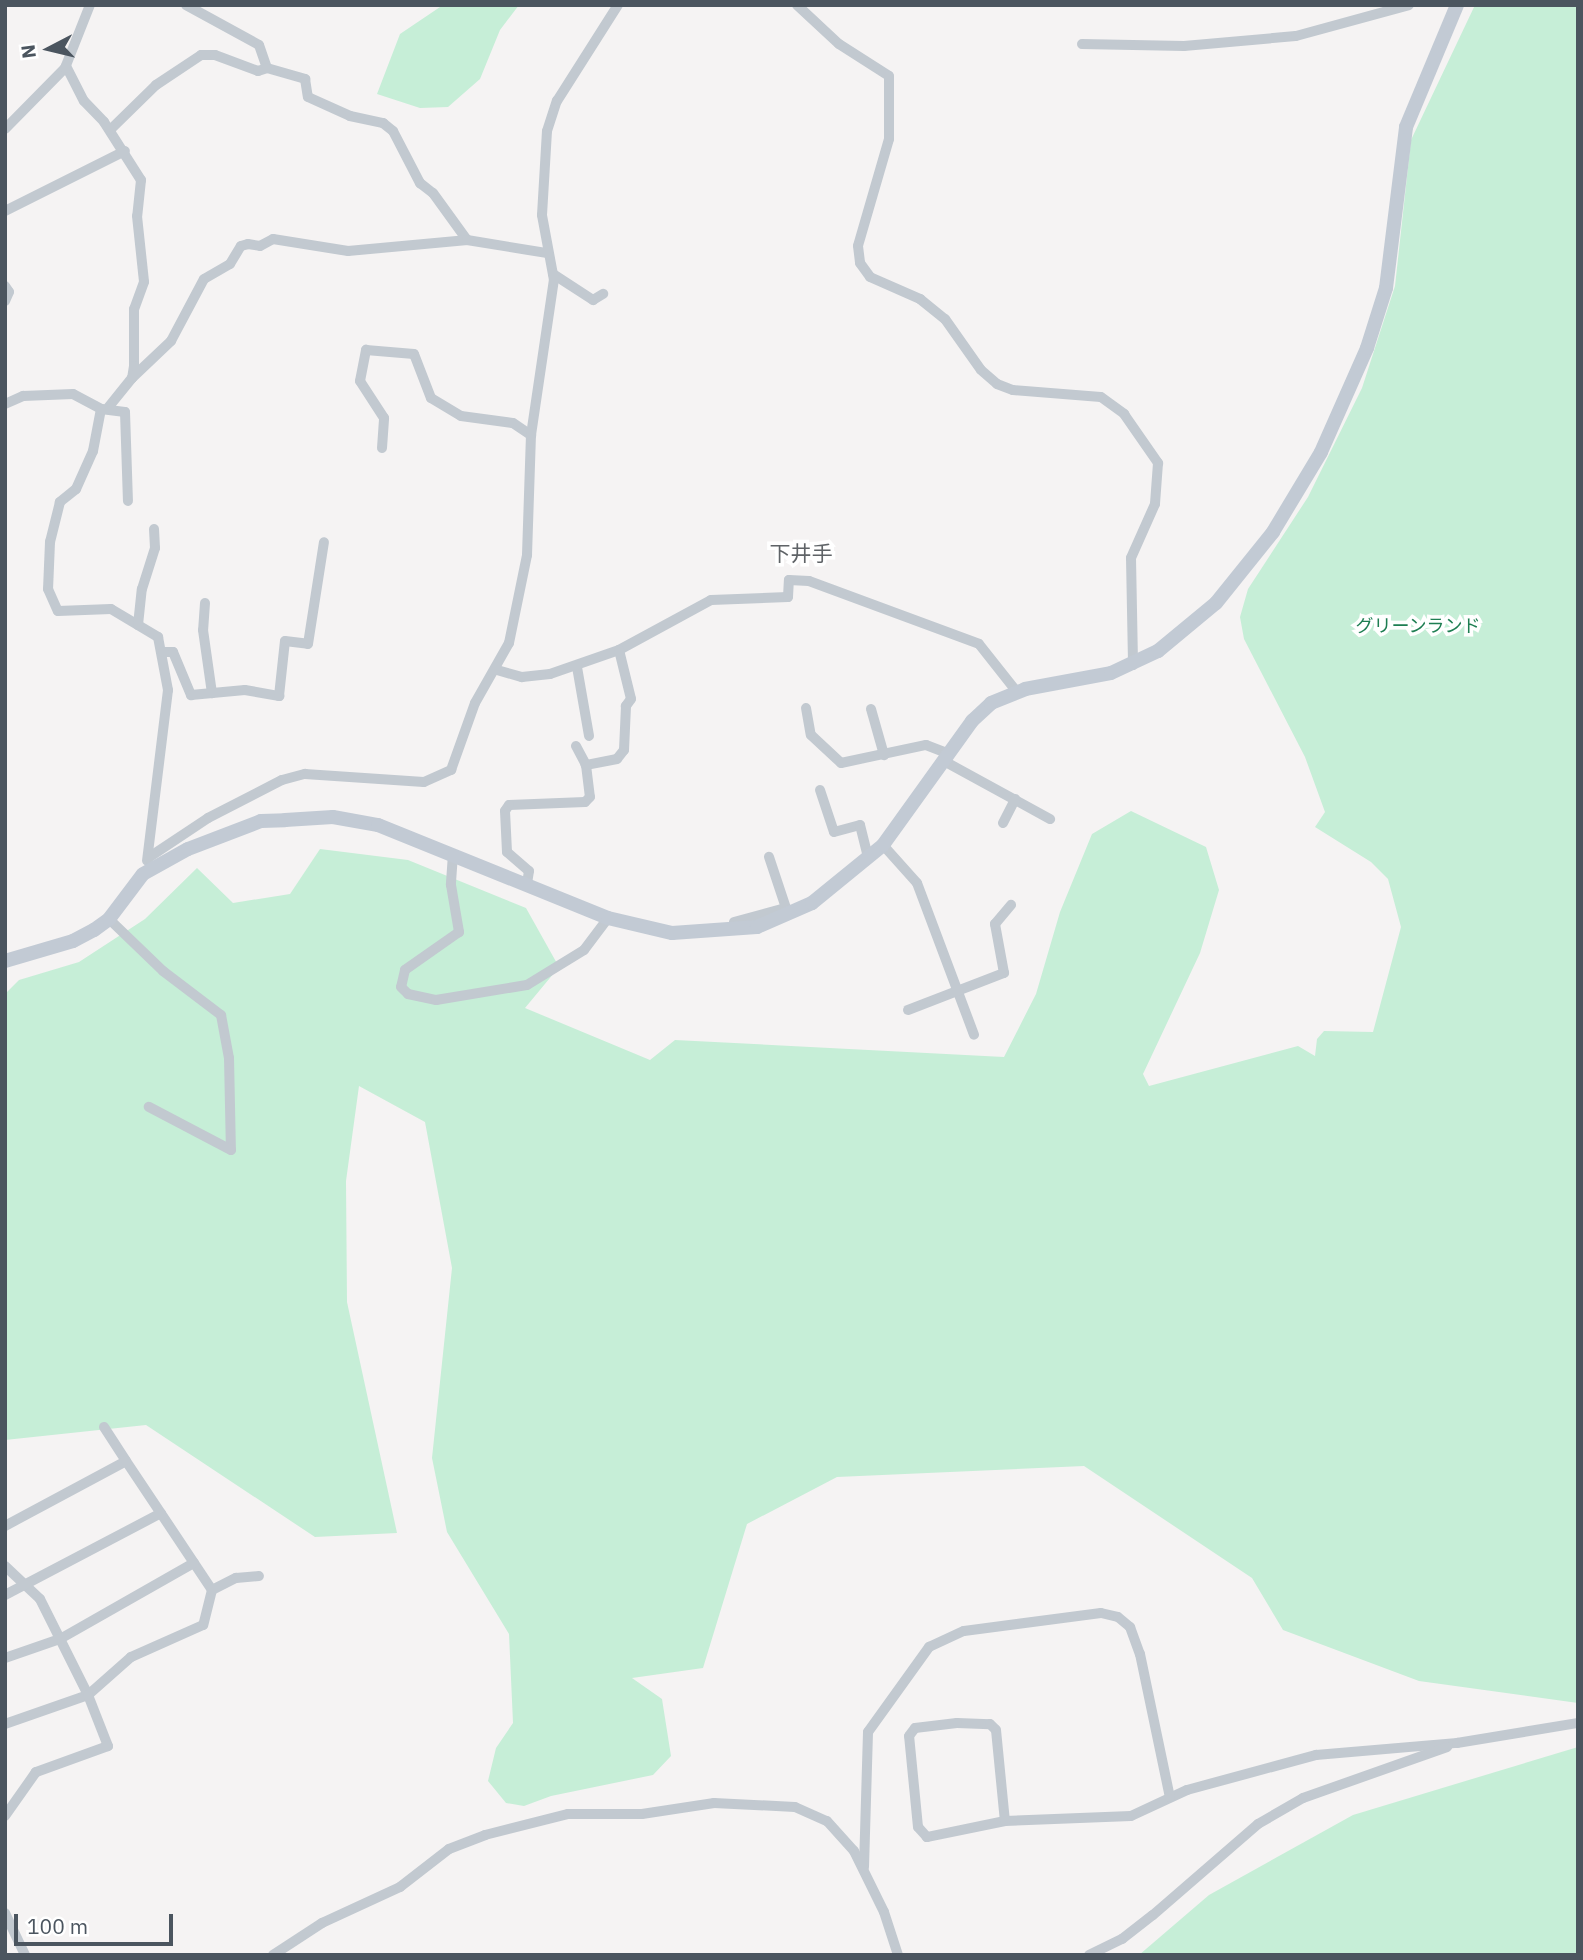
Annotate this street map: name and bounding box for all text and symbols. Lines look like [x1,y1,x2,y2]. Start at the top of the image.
north arrow [14,14,84,84]
text: N [15,43,41,60]
district label: 下井手 [770,540,832,566]
park label: グリーンランド [1355,615,1481,637]
scale bar [18,1900,177,1944]
text: 100 m [27,1912,88,1940]

